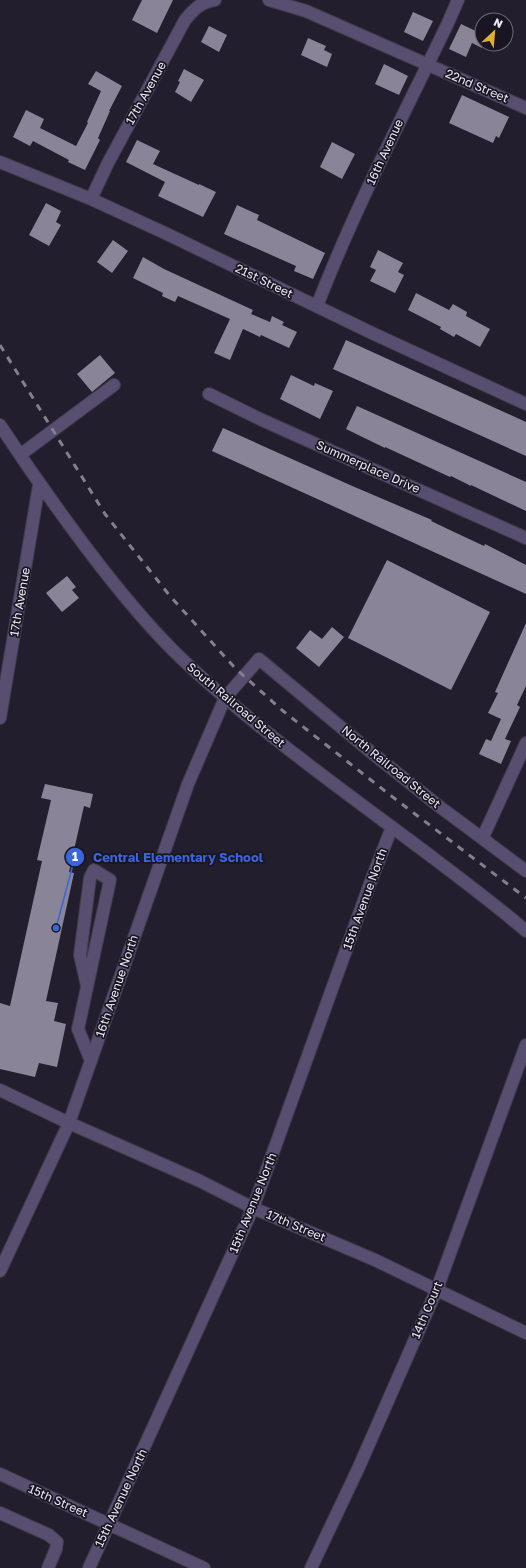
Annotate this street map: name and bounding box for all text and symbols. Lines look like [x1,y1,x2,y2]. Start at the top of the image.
north arrow [474,12,514,52]
text: N [492,15,505,30]
street label: 17th Avenue [122,59,169,127]
street label: 22nd Street [443,66,511,106]
street label: 16th Avenue [363,117,406,187]
street label: 21st Street [233,260,296,301]
street label: Summerplace Drive [314,437,422,496]
street label: 17th Avenue [6,566,33,638]
street label: South Railroad Street [184,659,289,750]
street label: North Railroad Street [339,722,444,811]
callout: Central Elementary School [65,845,271,870]
street label: 15th Avenue North [339,846,390,952]
text: 1 [72,849,78,864]
text: Central Elementary School [93,849,264,865]
street label: 16th Avenue North [92,933,141,1039]
street label: 15th Avenue North [226,1151,279,1255]
street label: 17th Street [264,1206,328,1245]
street label: 14th Court [408,1279,445,1341]
street label: 15th Avenue North [91,1446,150,1549]
street label: 15th Street [26,1481,90,1520]

